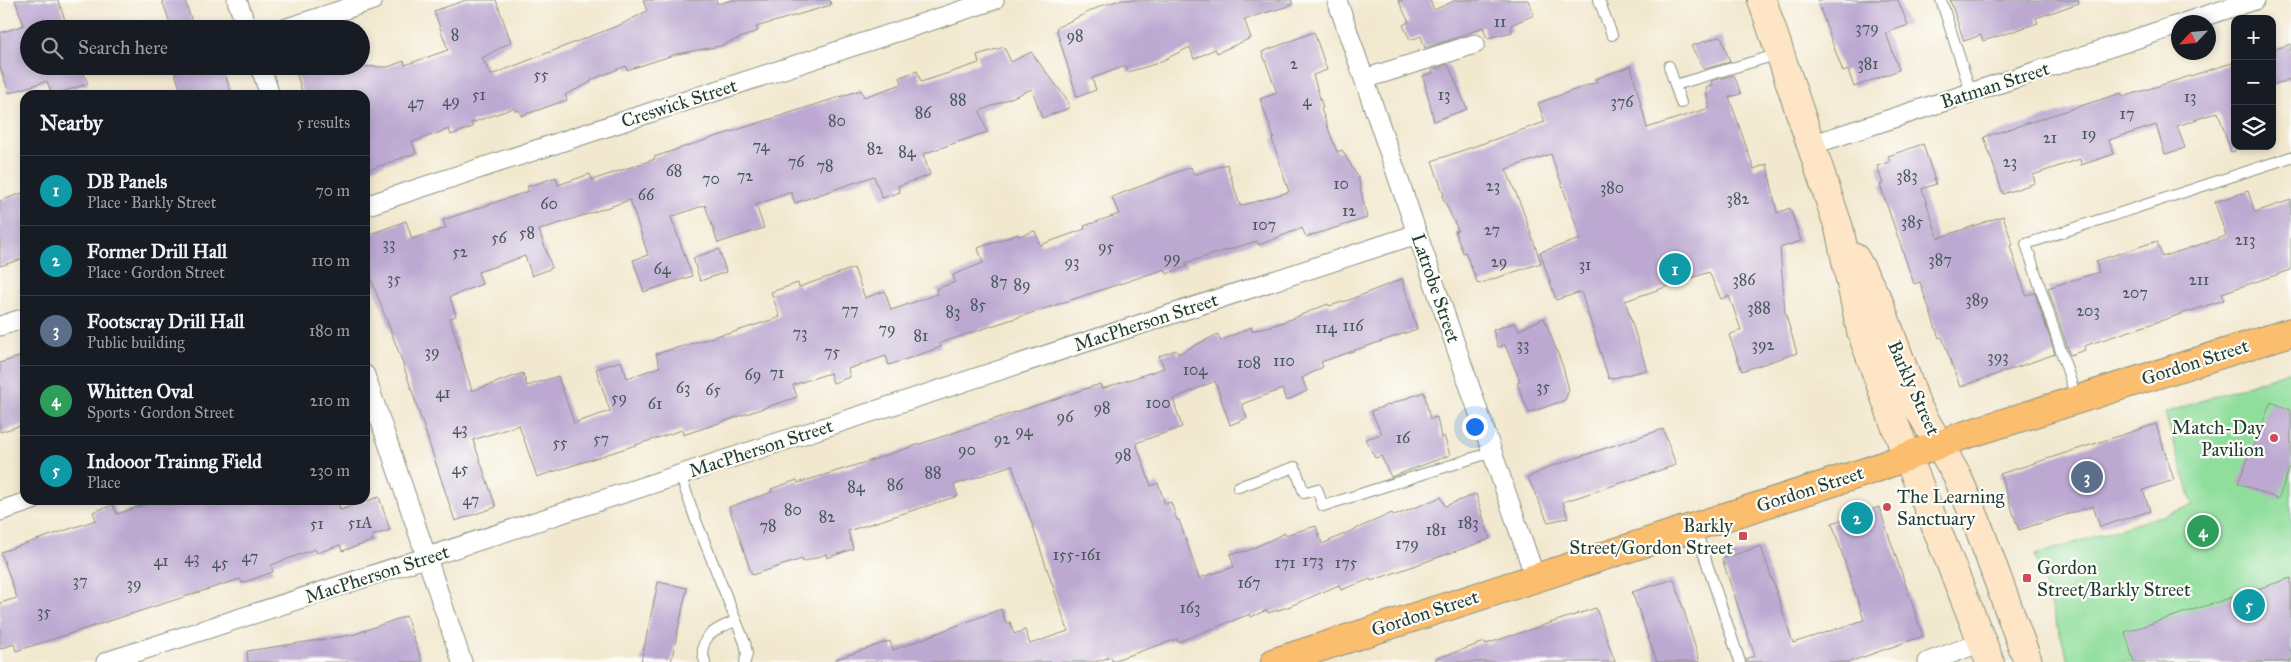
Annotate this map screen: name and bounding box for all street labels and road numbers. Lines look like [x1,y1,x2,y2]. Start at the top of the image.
street label: Batman Street [1938,57,2052,113]
street label: Creswick Street [618,73,740,133]
street label: Latrobe Street [1407,230,1466,346]
street label: MacPherson Street [1071,288,1221,356]
street label: Gordon Street [2138,334,2252,390]
street label: Barkly Street [1883,337,1945,439]
street label: MacPherson Street [686,414,836,482]
street label: Gordon Street [1753,461,1867,517]
street label: MacPherson Street [302,540,452,608]
street label: Gordon Street [1368,585,1482,641]

